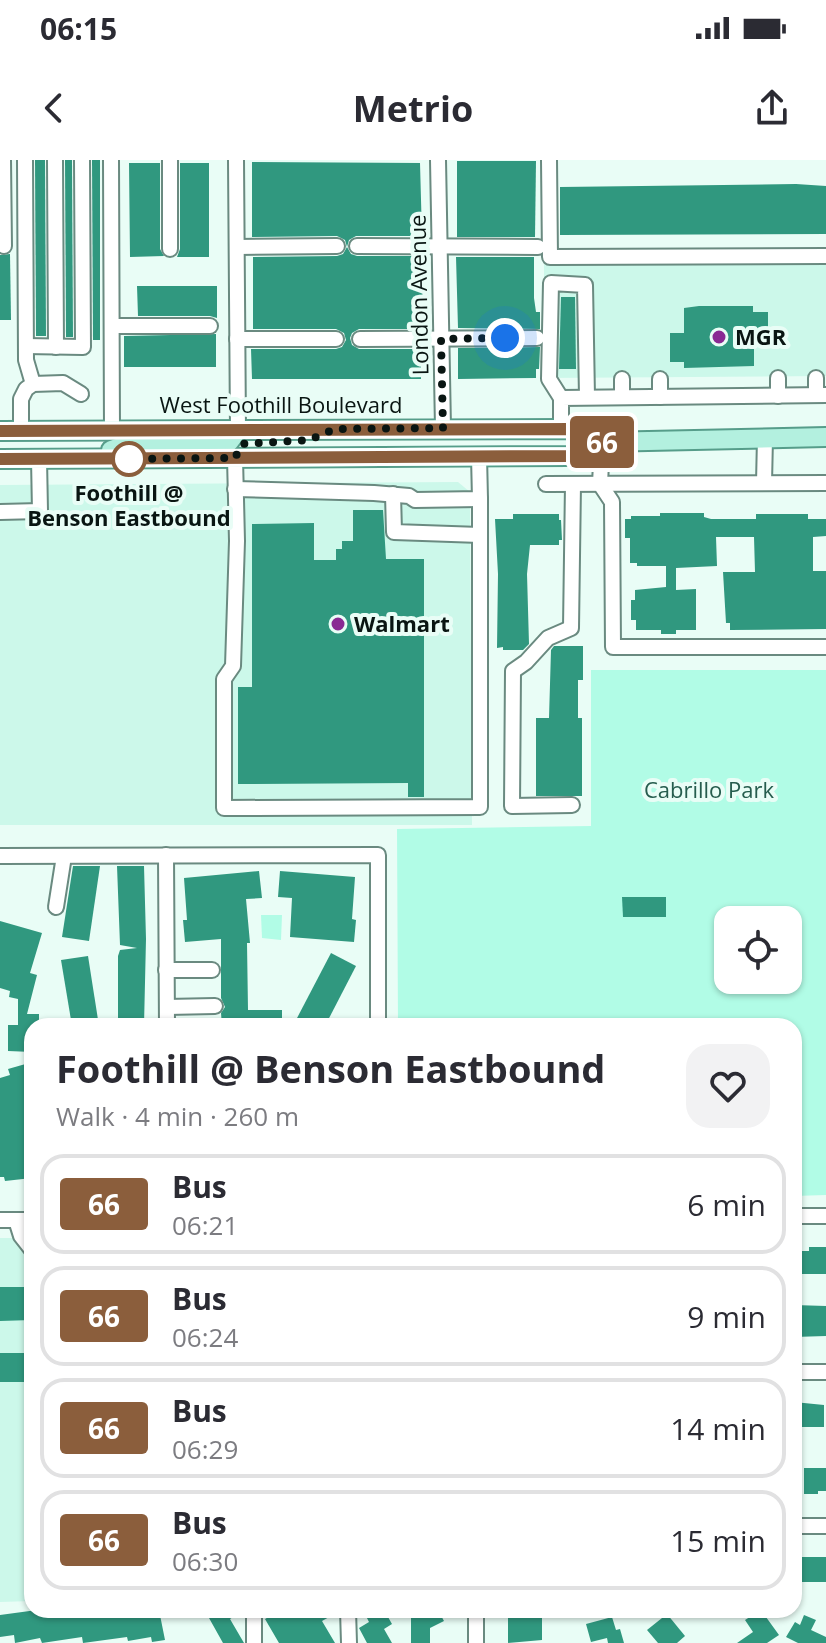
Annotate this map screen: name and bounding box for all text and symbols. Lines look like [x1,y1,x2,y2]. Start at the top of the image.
text: 06:15 [40,8,117,49]
text: Metrio [353,84,473,133]
icon: back [32,86,76,130]
icon: share [750,86,794,130]
street label: London Avenue [402,214,434,376]
your location [485,318,525,358]
place label: MGR [735,321,787,351]
marker: MGR [710,328,728,346]
street label: West Foothill Boulevard [160,389,402,419]
line badge: 66 [566,416,638,468]
text: 66 [586,423,618,461]
marker: Foothill @ Benson Eastbound [112,442,146,476]
place label: Foothill @ Benson Eastbound [27,477,231,532]
place label: Walmart [354,608,450,638]
marker: Walmart [329,615,347,633]
park label: Cabrillo Park [644,774,775,804]
map controls [714,906,802,994]
button: locate [714,906,802,994]
text: Foothill @ Benson Eastbound [56,1042,605,1094]
button: heart [686,1044,770,1128]
text: Walk · 4 min · 260 m [56,1098,299,1134]
text: Bus [172,1166,227,1207]
text: 6 min [687,1184,766,1225]
text: 66 [88,1185,120,1223]
text: 06:21 [172,1207,238,1243]
text: Bus [172,1278,227,1319]
text: 9 min [687,1296,766,1337]
text: 66 [88,1297,120,1335]
text: 06:24 [172,1319,238,1355]
text: Bus [172,1390,227,1431]
text: 14 min [670,1408,766,1449]
text: 66 [88,1409,120,1447]
text: 06:29 [172,1431,238,1467]
text: Bus [172,1502,227,1543]
text: 15 min [670,1520,766,1561]
text: 66 [88,1521,120,1559]
text: 06:30 [172,1543,238,1579]

